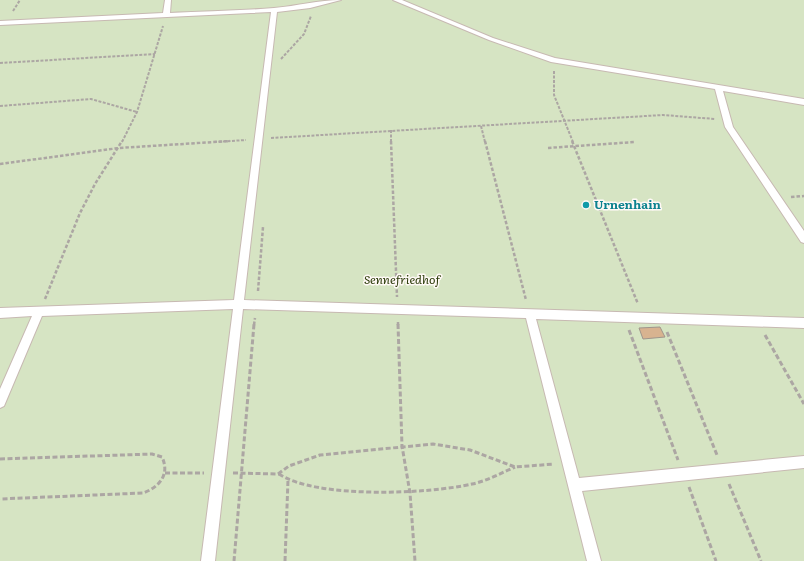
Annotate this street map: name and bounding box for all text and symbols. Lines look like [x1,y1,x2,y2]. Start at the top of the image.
place label: Urnenhain [594,195,662,213]
marker: Urnenhain [581,200,591,210]
park label: Sennefriedhof [364,270,441,288]

